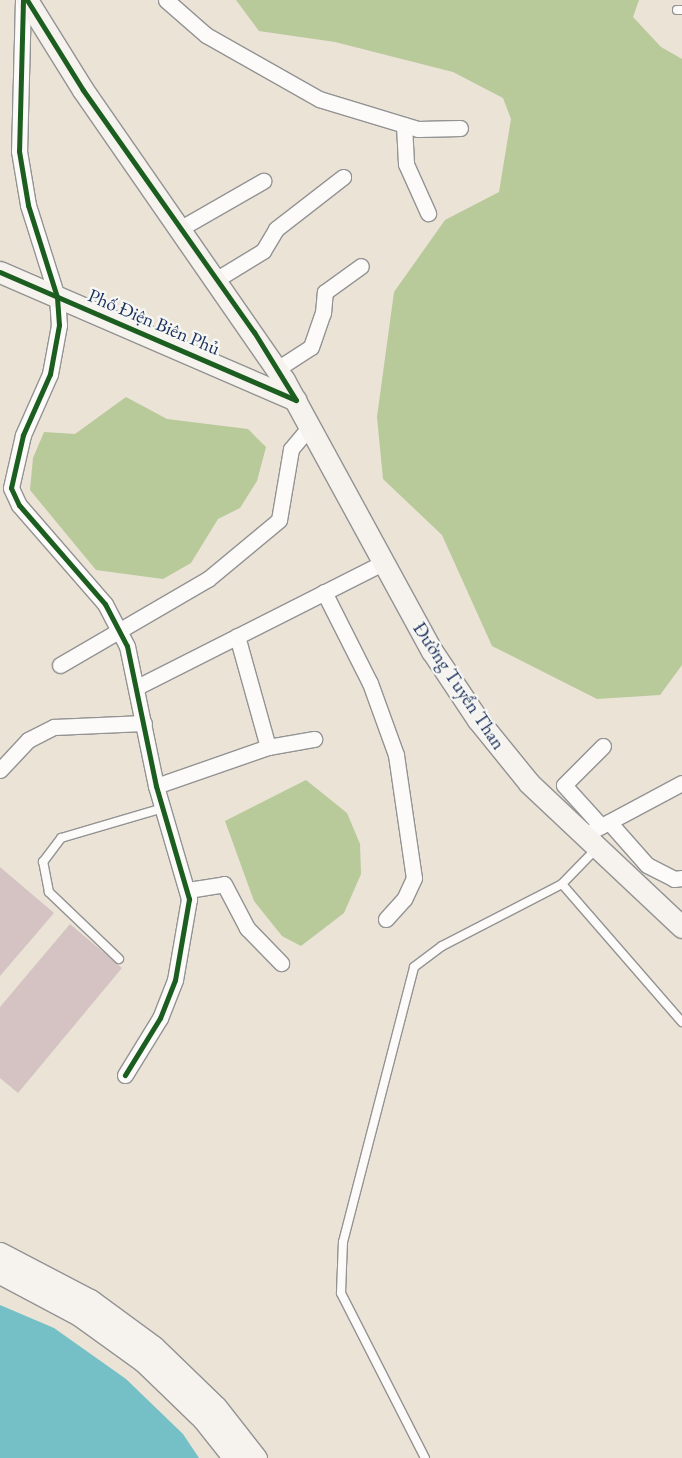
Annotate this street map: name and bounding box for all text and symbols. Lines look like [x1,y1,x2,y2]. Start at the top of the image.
street label: Phố Điện Biên Phủ [85,284,223,360]
street label: Đường Tuyển Than [408,618,510,754]

